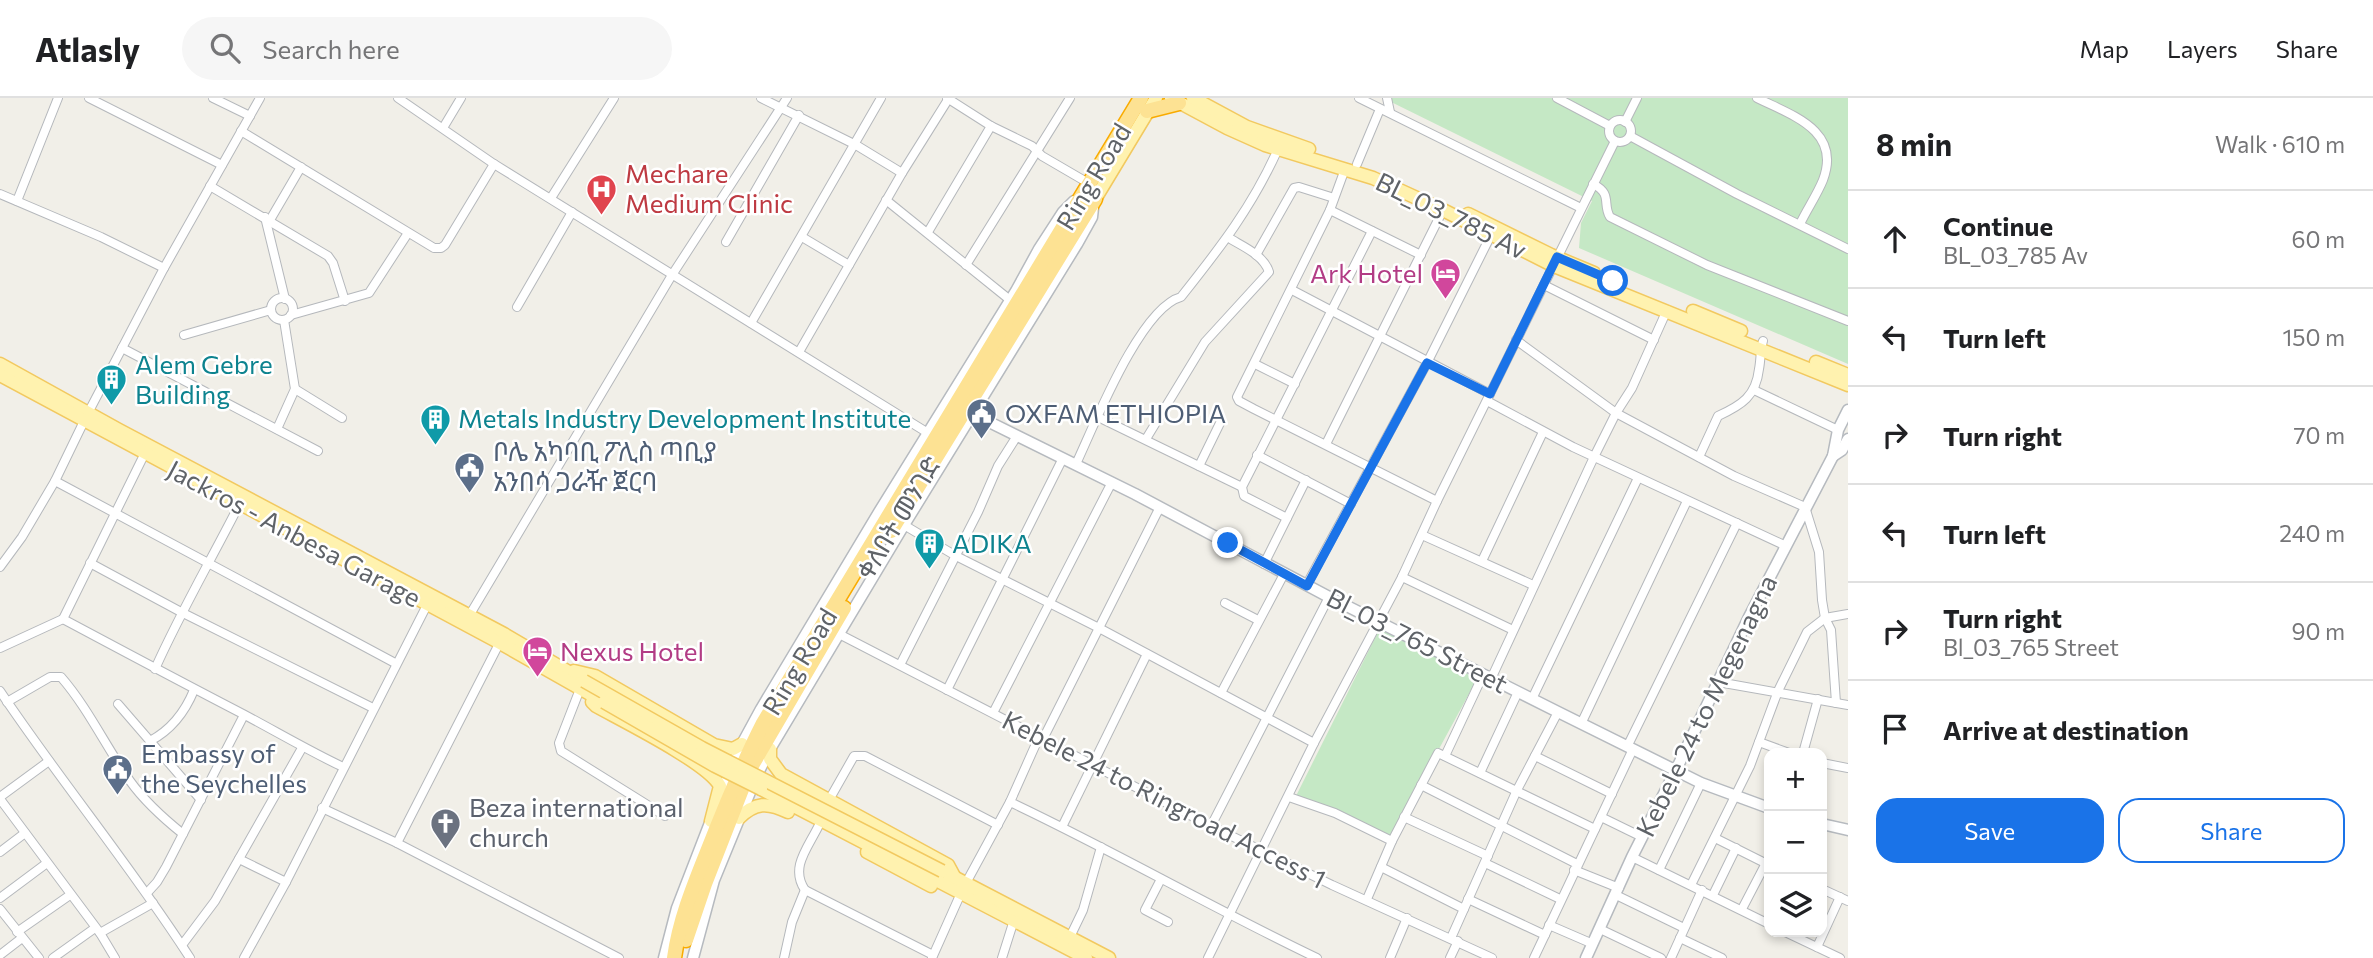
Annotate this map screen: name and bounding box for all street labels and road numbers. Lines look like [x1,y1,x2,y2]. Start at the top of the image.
street label: Ring Road [1049,117,1137,235]
street label: BL_03_785 Av [1371,165,1532,265]
street label: ቀለበት መንገድ [849,450,947,584]
street label: Jackros - Anbesa Garage [163,453,427,613]
street label: Kebele 24 to Megenagna [1629,569,1783,841]
street label: Bl_03_765 Street [1322,581,1513,699]
street label: Ring Road [755,602,843,720]
street label: Kebele 24 to Ringroad Access 1 [998,703,1332,894]

